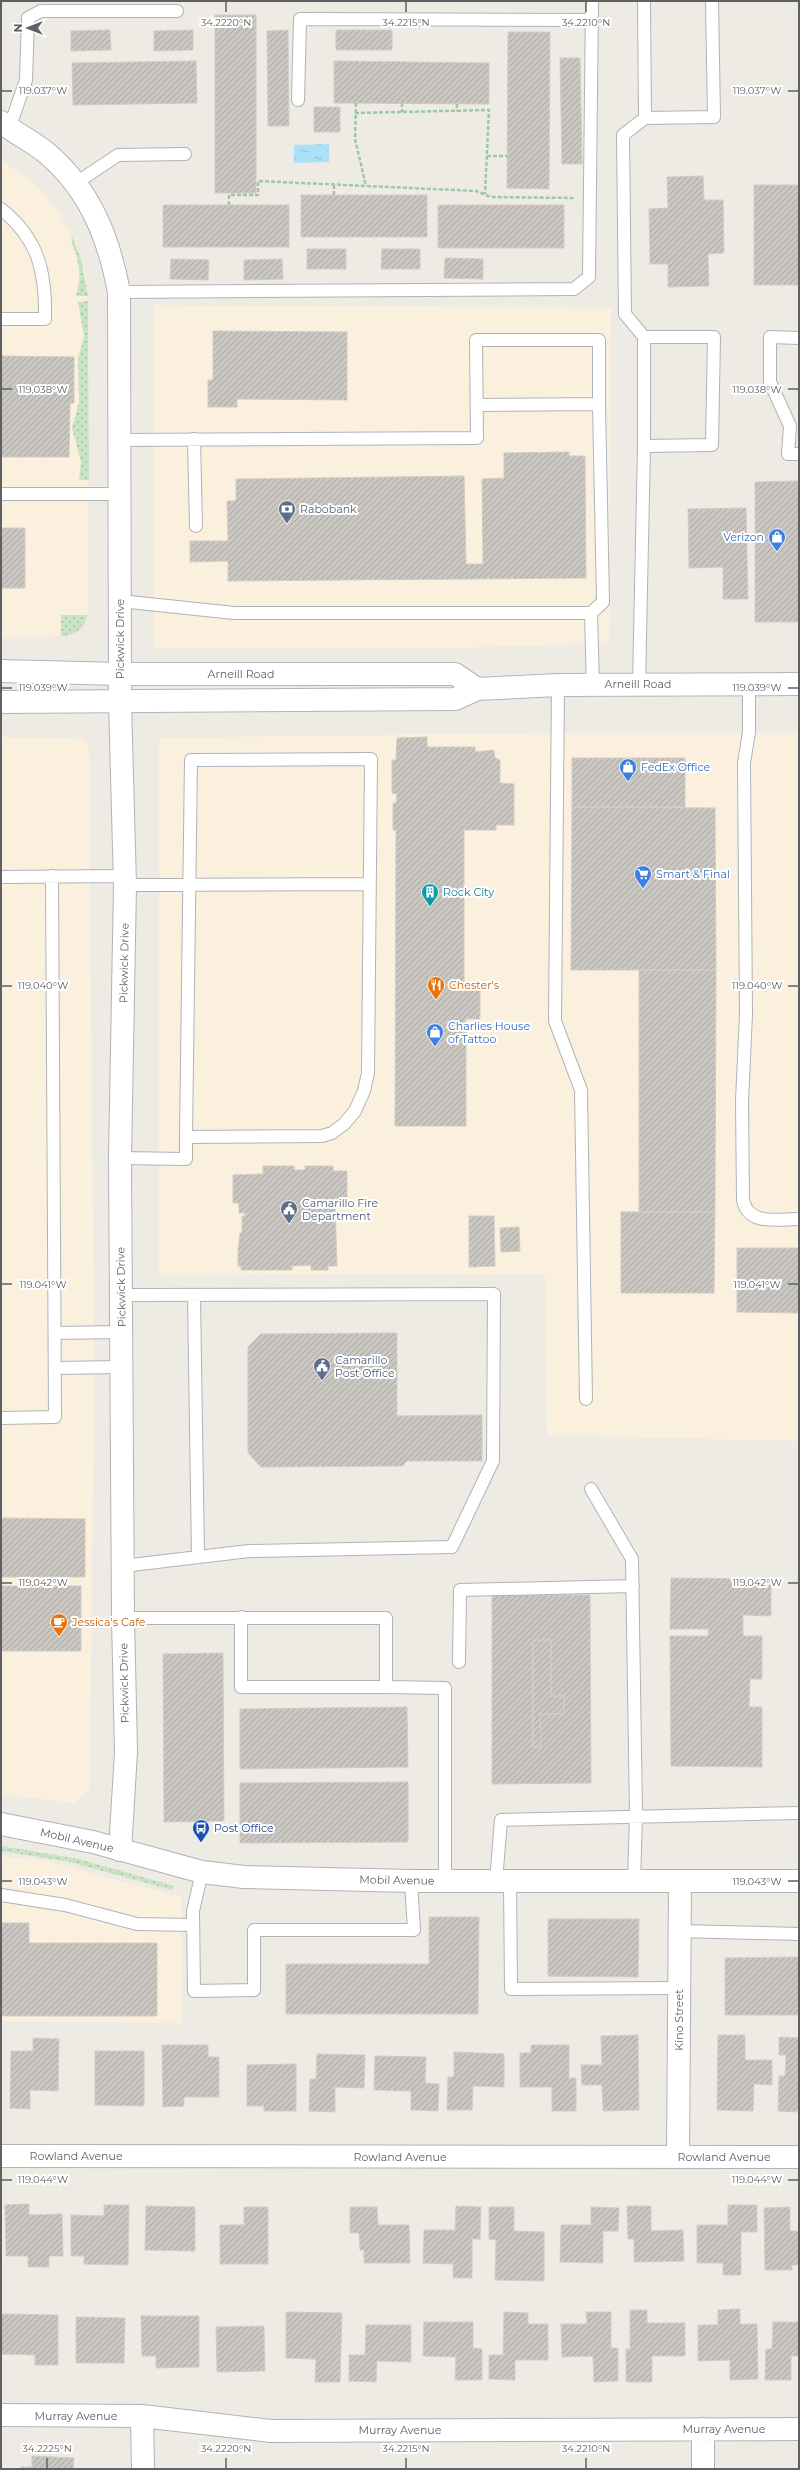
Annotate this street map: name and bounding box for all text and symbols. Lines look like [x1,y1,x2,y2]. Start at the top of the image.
north arrow [8,8,48,48]
text: 34.2220°N [201,16,251,29]
text: 34.2215°N [382,16,430,29]
text: 34.2210°N [562,16,610,29]
text: N [11,24,25,32]
text: 119.037°W [19,84,67,97]
text: 119.037°W [733,84,781,97]
text: 119.038°W [18,383,68,396]
text: 119.038°W [732,383,782,396]
bank icon: Rabobank [277,499,297,524]
place label: Rabobank [300,502,357,516]
shop icon: Verizon [767,527,787,552]
place label: Verizon [723,530,764,544]
street label: Pickwick Drive [113,599,127,679]
street label: Arneill Road [208,667,274,681]
street label: Arneill Road [605,677,671,691]
text: 119.039°W [18,681,68,694]
text: 119.039°W [732,681,782,694]
shop icon: FedEx Office [618,757,638,782]
place label: FedEx Office [641,760,711,774]
supermarket icon: Smart & Final [633,864,653,889]
place label: Smart & Final [656,867,730,881]
building icon: Rock City [420,882,440,907]
place label: Rock City [443,885,494,899]
street label: Pickwick Drive [116,922,132,1003]
restaurant icon: Chester's [426,975,446,1000]
place label: Chester's [449,978,500,992]
text: 119.040°W [18,979,68,992]
text: 119.040°W [732,979,782,992]
place label: Charlies House of Tattoo [448,1019,530,1046]
shop icon: Charlies House of Tattoo [425,1022,445,1047]
place label: Camarillo Fire Department [302,1196,379,1223]
public building icon: Camarillo Fire Department [279,1199,299,1224]
street label: Pickwick Drive [113,1246,129,1327]
text: 119.041°W [19,1278,67,1291]
text: 119.041°W [733,1278,781,1291]
place label: Camarillo Post Office [335,1353,395,1380]
public building icon: Camarillo Post Office [312,1356,332,1381]
text: 119.042°W [18,1576,68,1589]
text: 119.042°W [732,1576,782,1589]
cafe icon: Jessica's Cafe [49,1612,69,1637]
place label: Jessica's Cafe [71,1615,146,1629]
street label: Pickwick Drive [116,1642,132,1723]
bus stop icon: Post Office [191,1818,211,1843]
place label: Post Office [214,1821,274,1835]
street label: Mobil Avenue [39,1825,116,1855]
street label: Mobil Avenue [359,1872,435,1888]
text: 119.043°W [18,1875,68,1888]
text: 119.043°W [732,1875,782,1888]
street label: Kino Street [672,1989,686,2051]
street label: Rowland Avenue [29,2149,123,2163]
street label: Rowland Avenue [353,2150,447,2164]
street label: Rowland Avenue [677,2150,771,2164]
text: 119.044°W [18,2173,68,2186]
text: 119.044°W [732,2173,782,2186]
street label: Murray Avenue [35,2409,118,2423]
street label: Murray Avenue [683,2422,766,2436]
street label: Murray Avenue [359,2423,442,2437]
text: 34.2225°N [22,2442,72,2455]
text: 34.2220°N [201,2442,251,2455]
text: 34.2215°N [382,2442,430,2455]
text: 34.2210°N [562,2442,610,2455]

